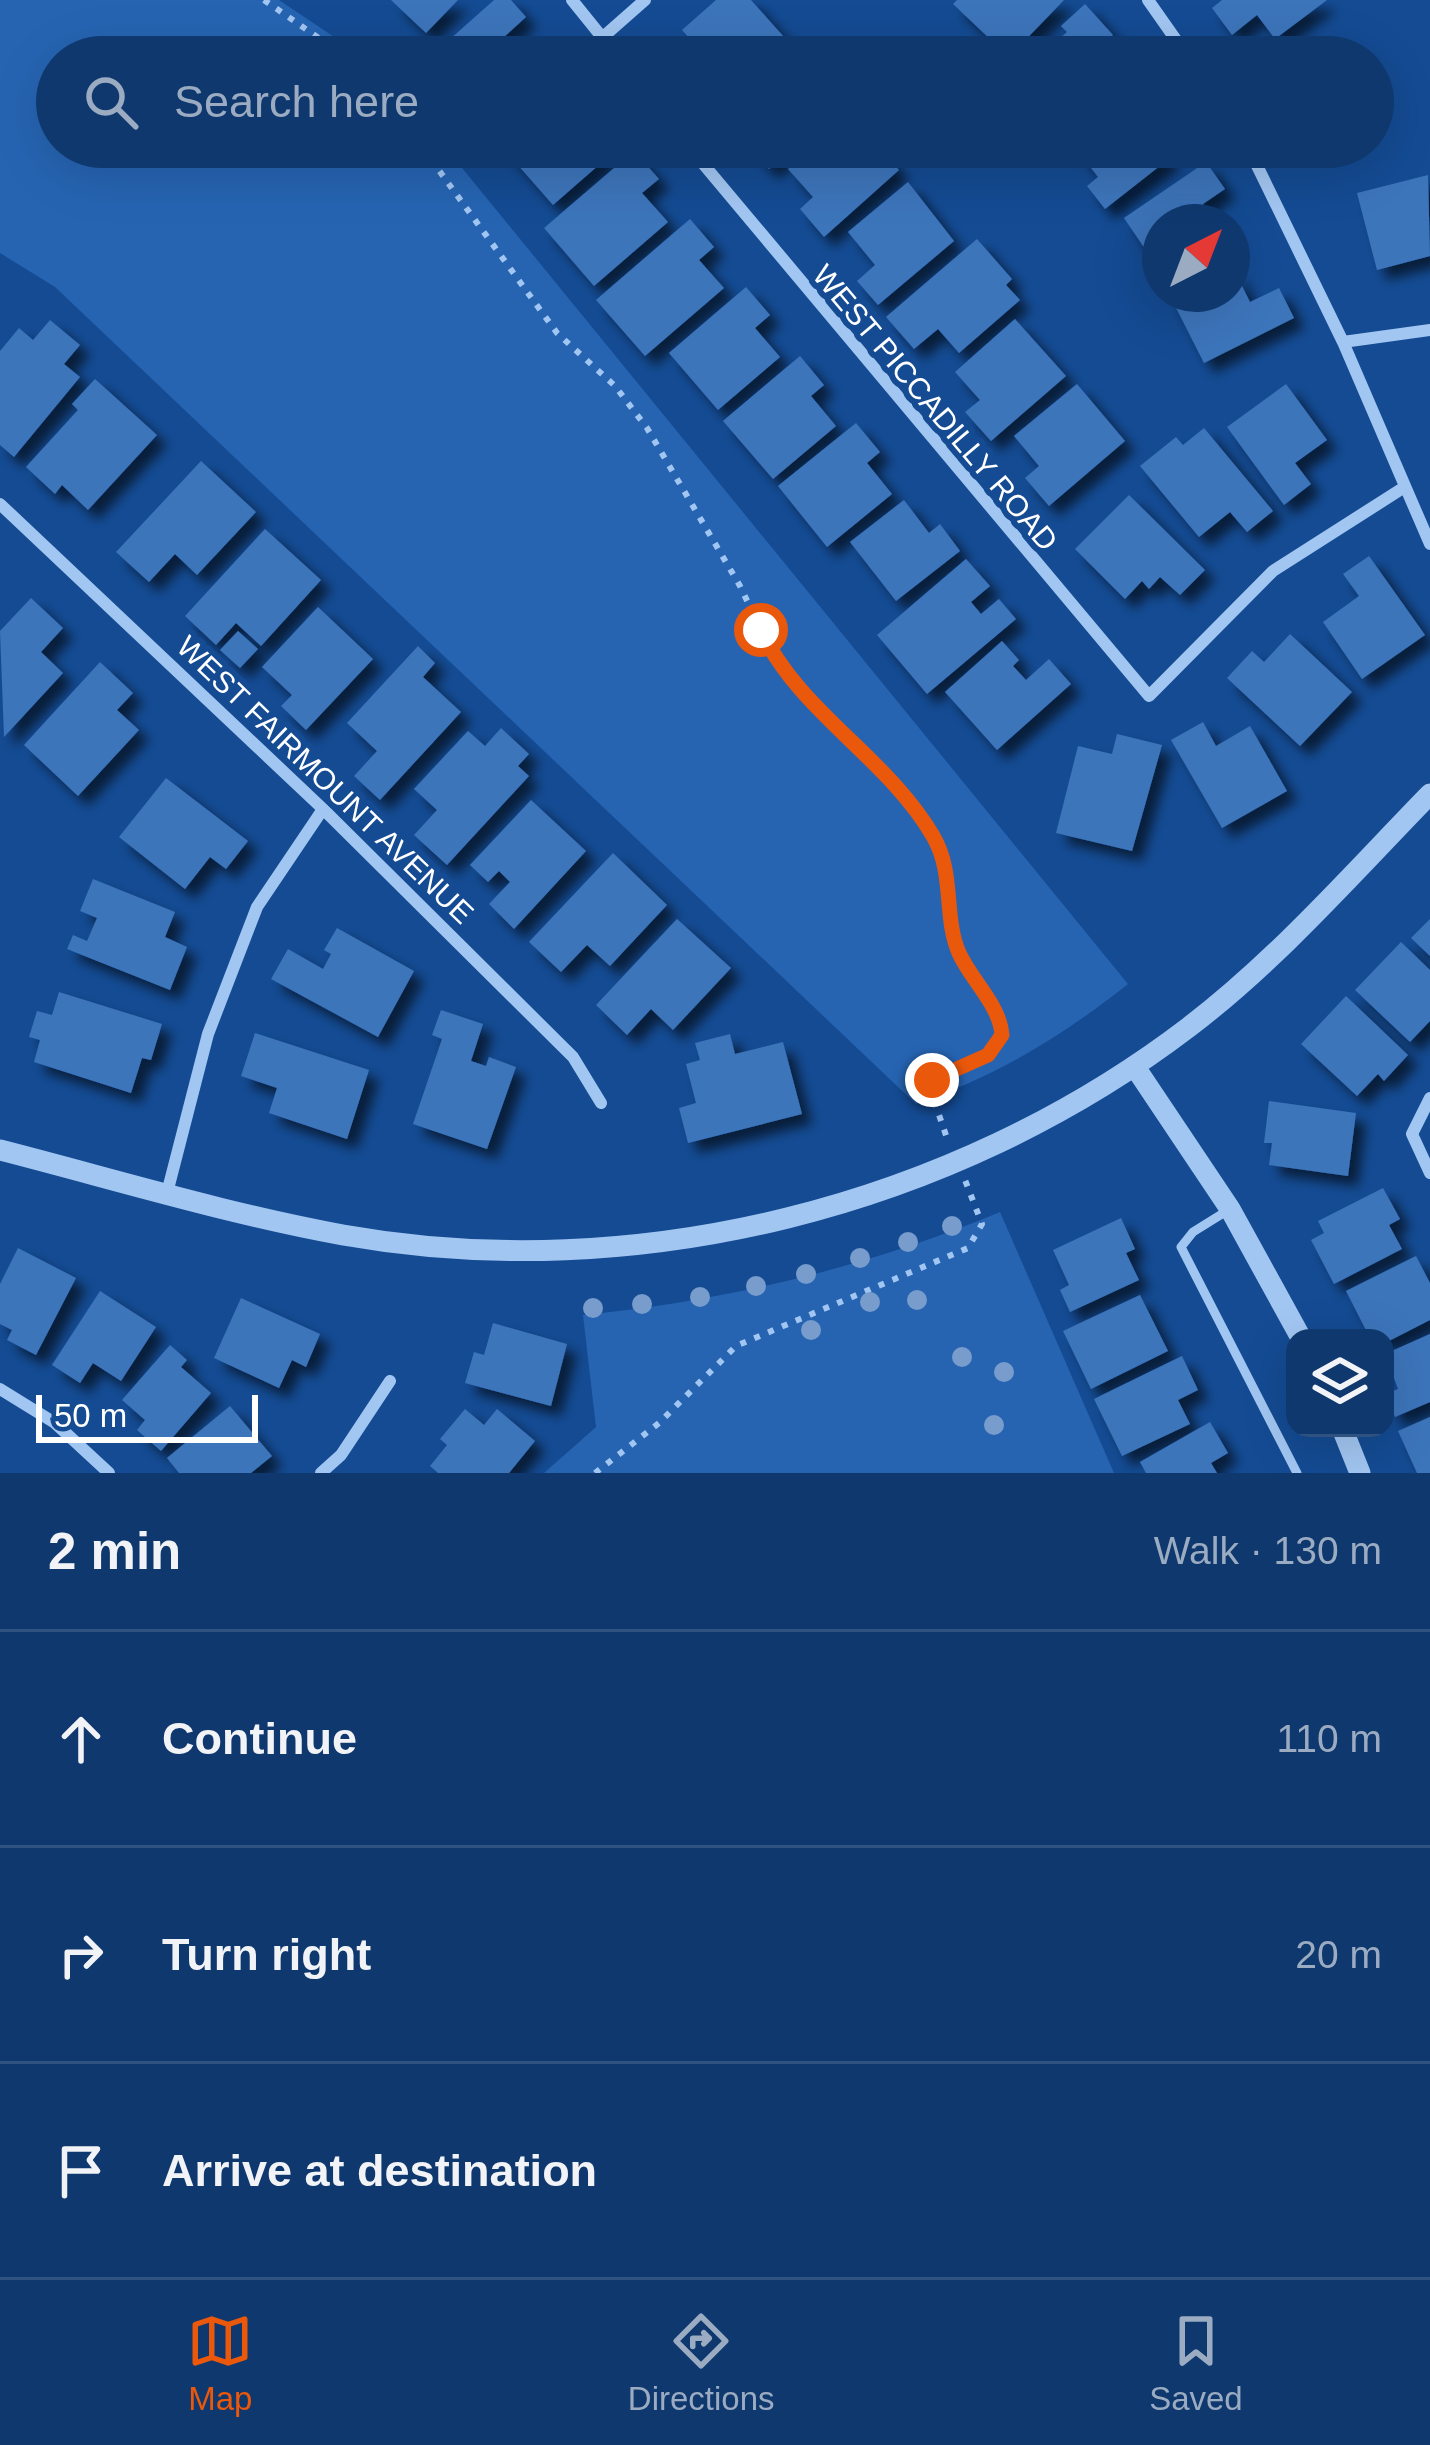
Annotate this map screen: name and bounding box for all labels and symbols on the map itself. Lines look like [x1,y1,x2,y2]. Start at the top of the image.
north arrow [1142,204,1250,312]
street label: WEST PICCADILLY ROAD [806,259,1064,557]
route start [734,603,788,657]
street label: WEST FAIRMOUNT AVENUE [171,629,480,930]
route end [905,1053,959,1107]
scale bar [36,1389,258,1442]

